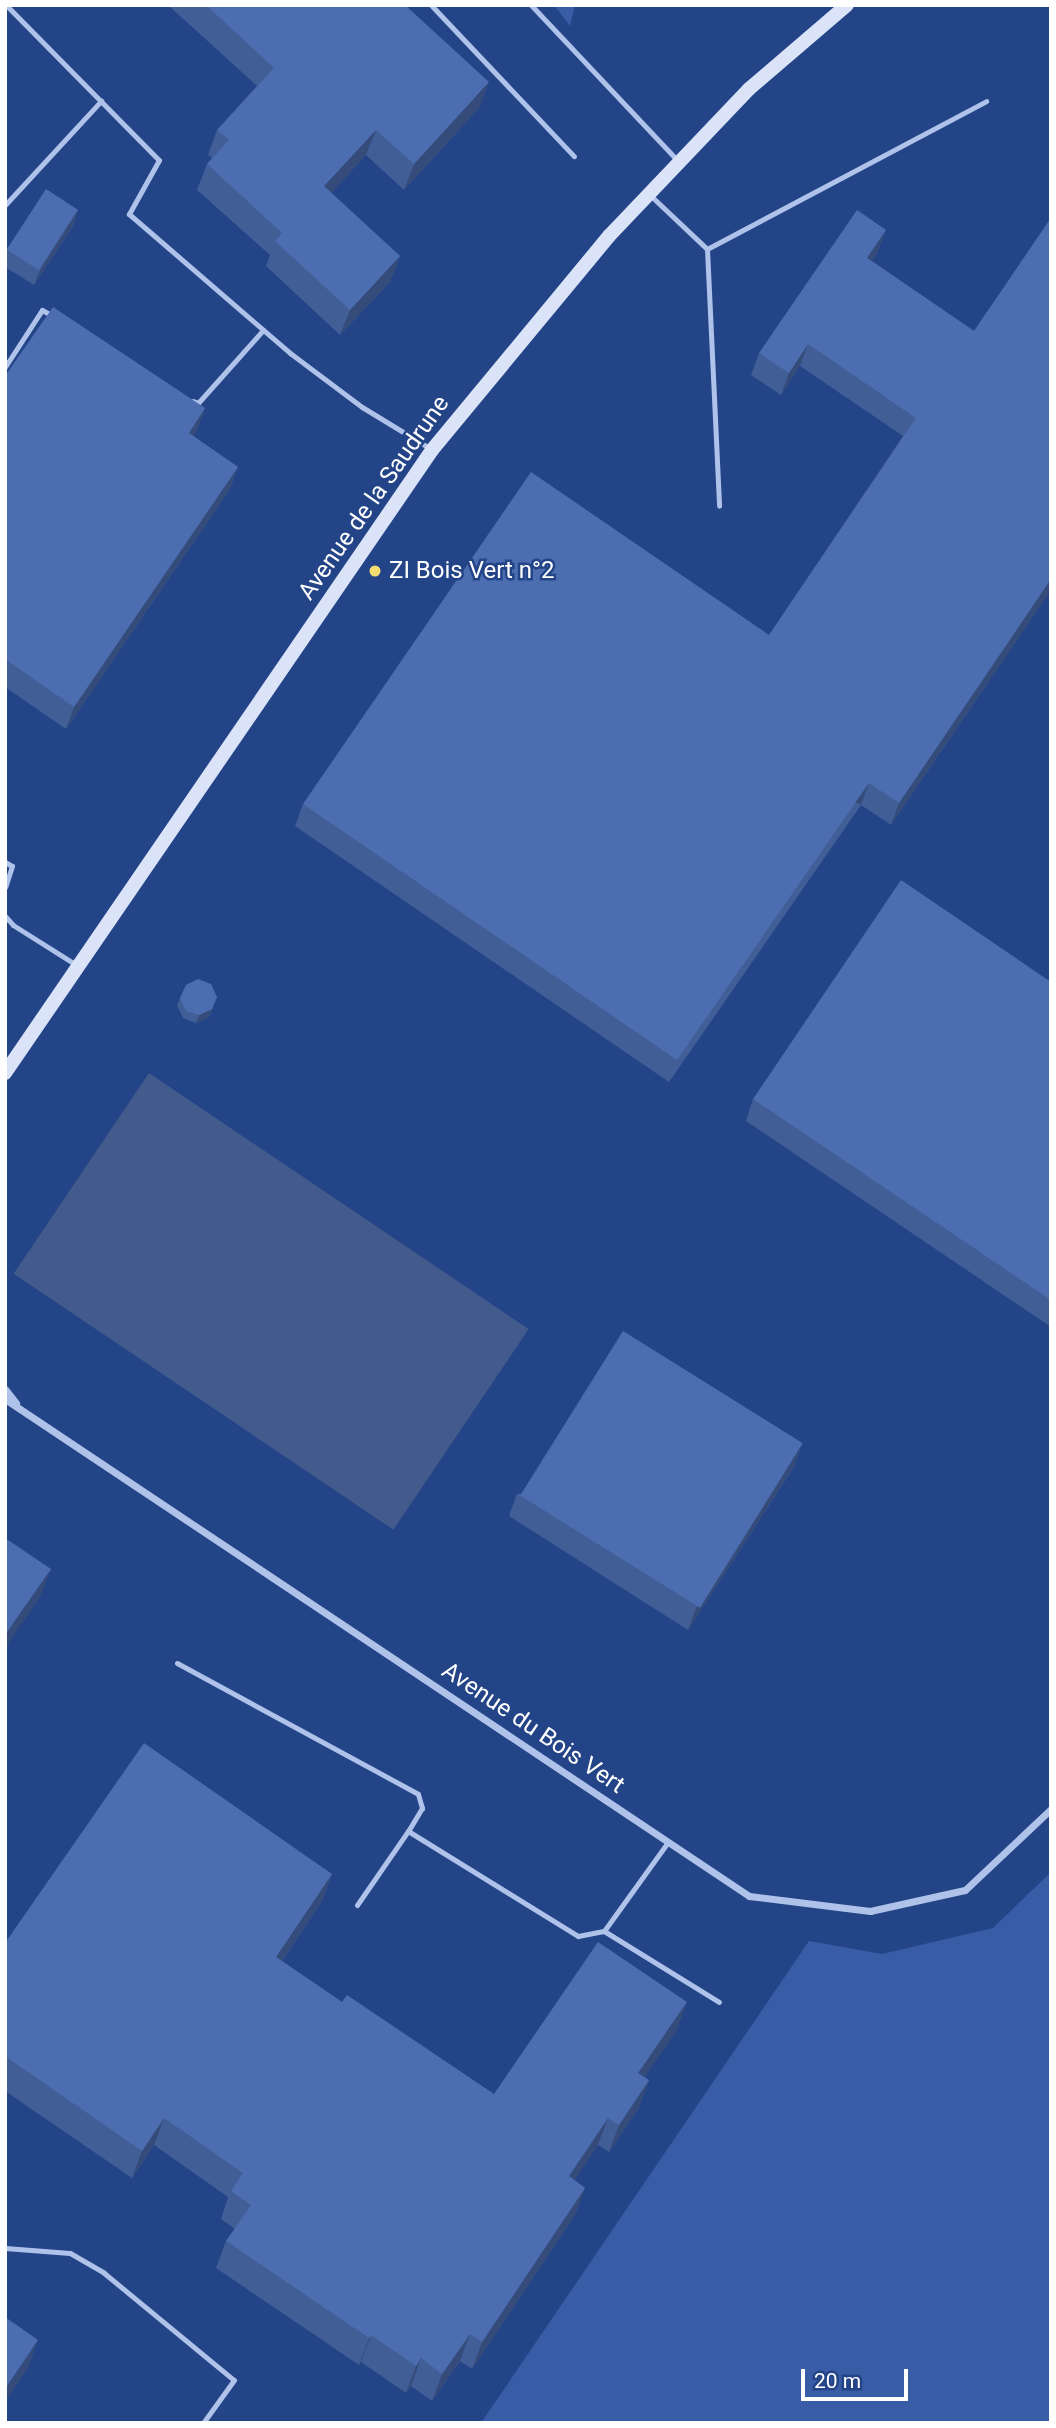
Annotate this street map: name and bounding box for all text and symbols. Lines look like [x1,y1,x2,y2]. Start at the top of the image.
street label: Avenue de la Saudrune [293,390,455,606]
place label: ZI Bois Vert n°2 [389,557,554,585]
marker: ZI Bois Vert n°2 [367,563,383,579]
street label: Avenue du Bois Vert [436,1656,630,1800]
scale bar [804,2354,911,2398]
text: 20 m [814,2369,861,2393]

